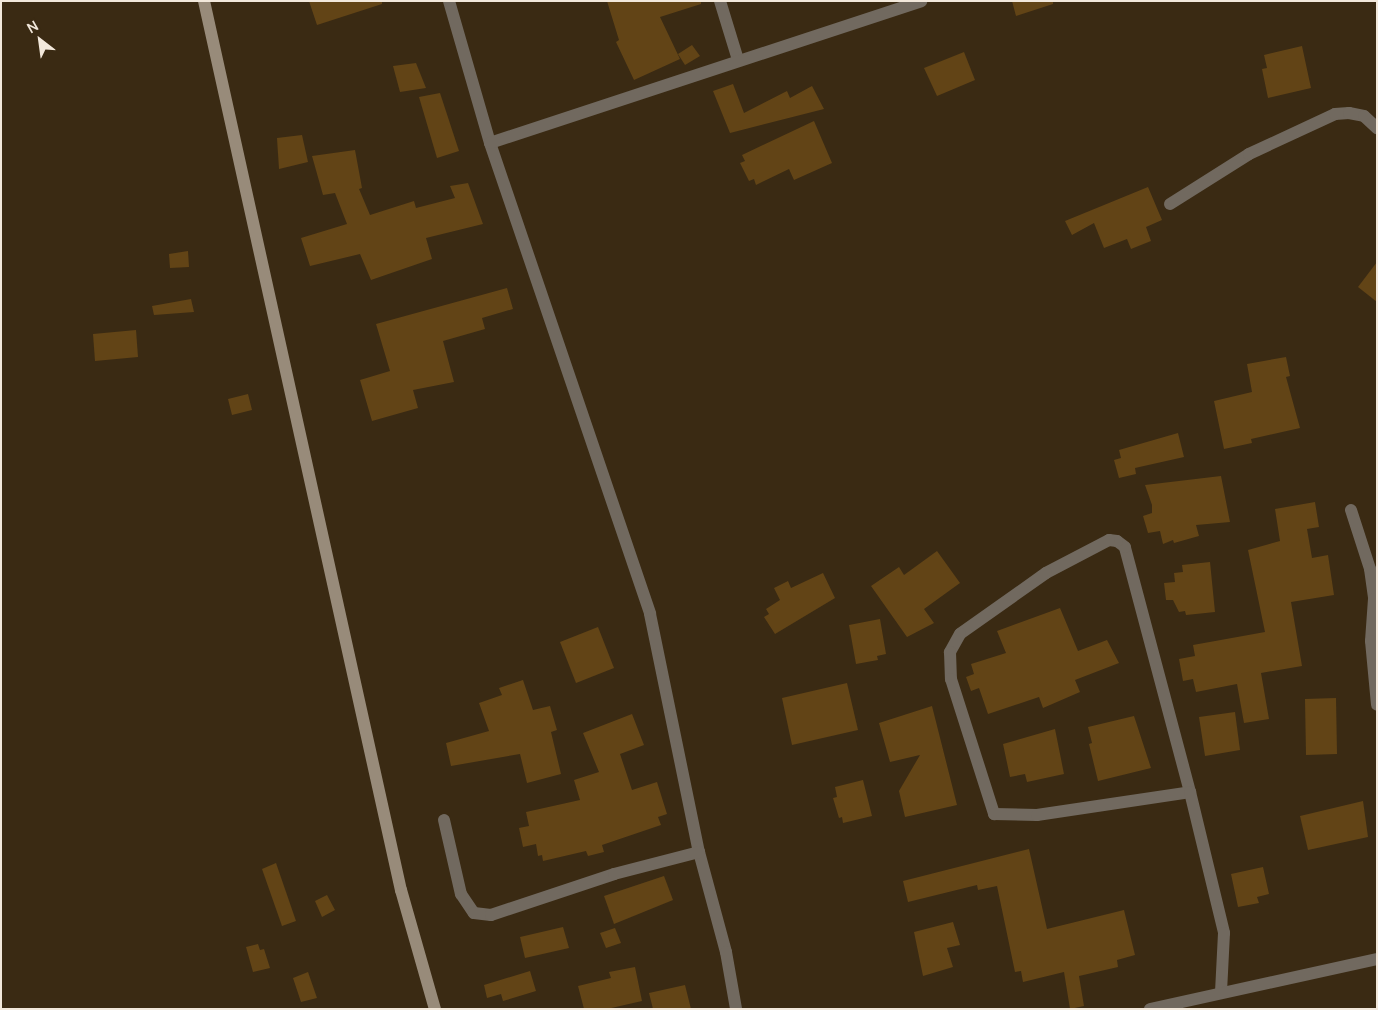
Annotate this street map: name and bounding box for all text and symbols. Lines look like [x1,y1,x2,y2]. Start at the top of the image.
north arrow [15,15,65,65]
text: N [23,16,41,37]

